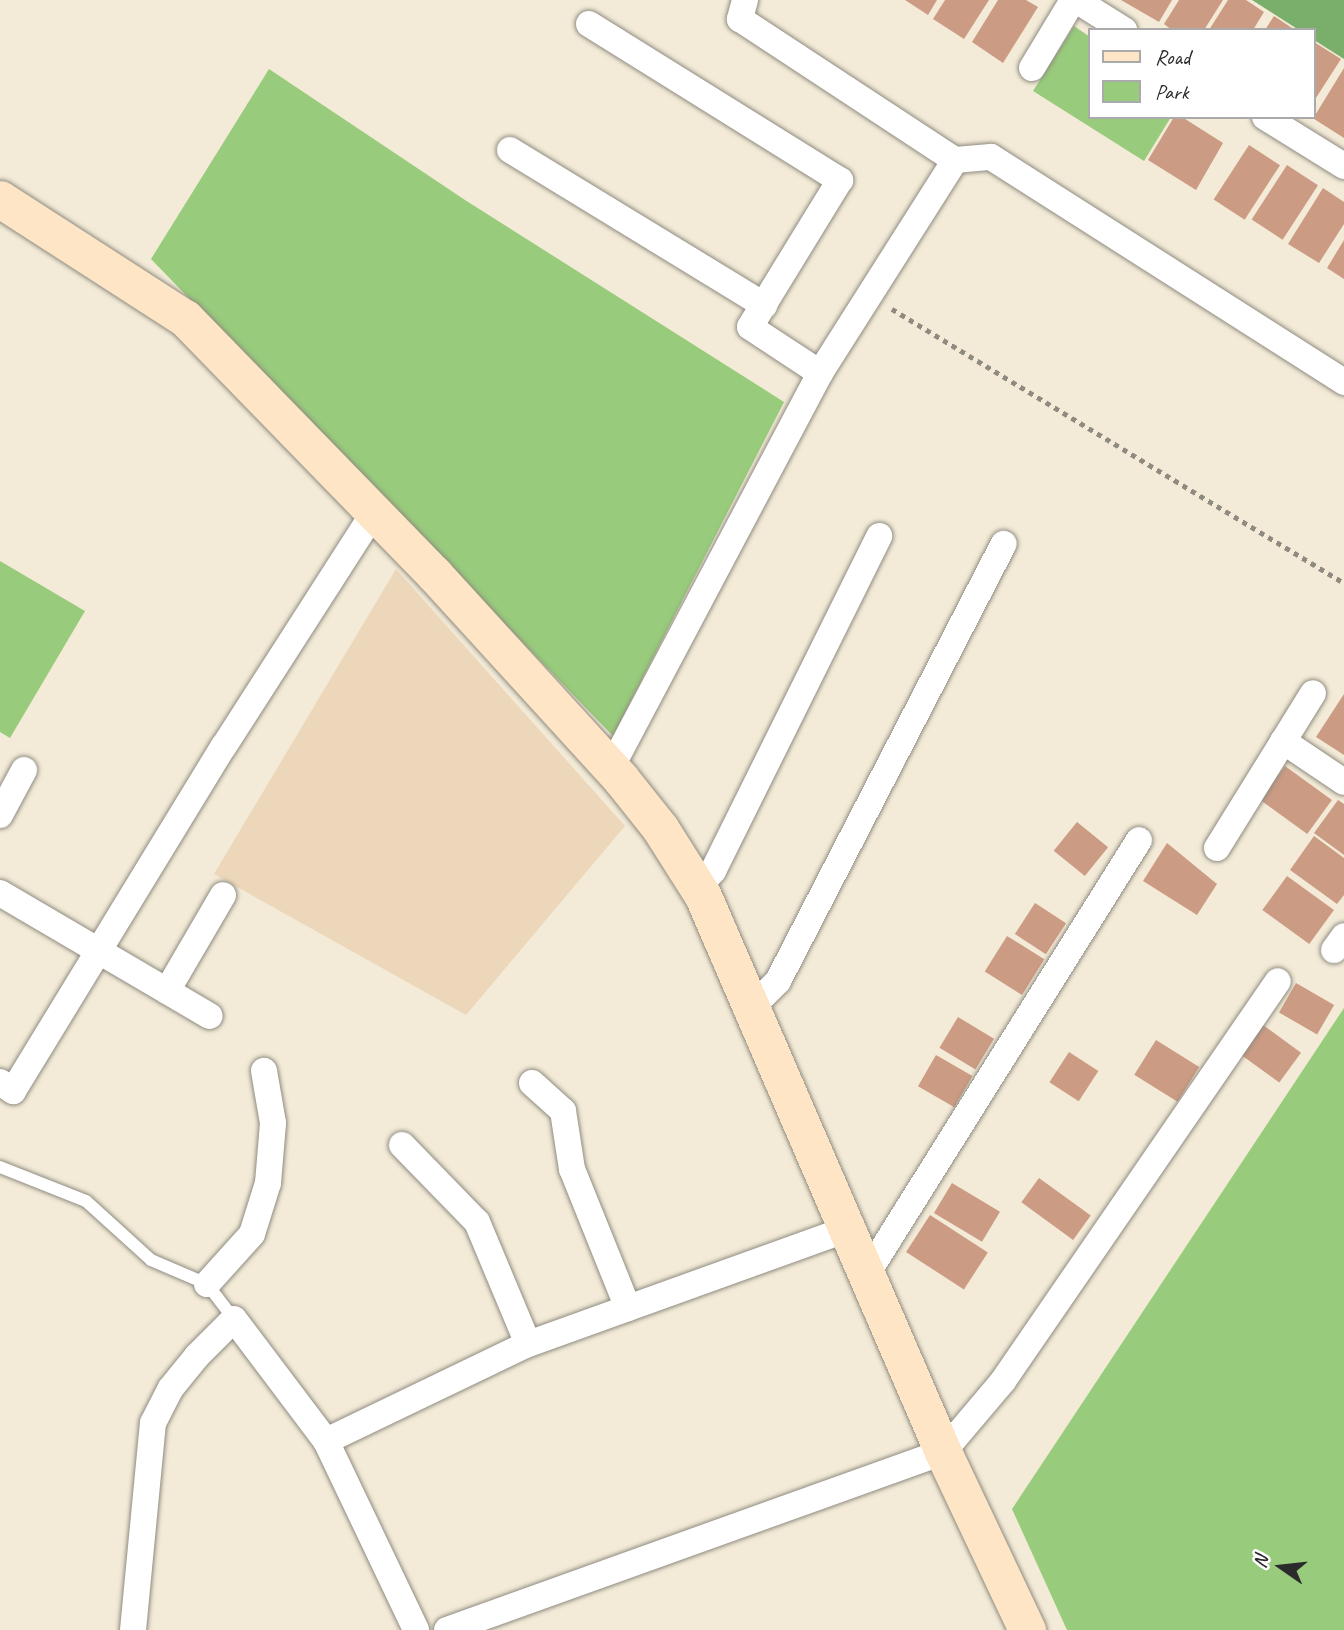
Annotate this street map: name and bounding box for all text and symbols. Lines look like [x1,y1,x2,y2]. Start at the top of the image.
legend [1088,28,1316,119]
text: Road [1155,44,1190,70]
text: Park [1155,79,1188,105]
north arrow [1246,1532,1316,1602]
text: N [1248,1553,1274,1571]

